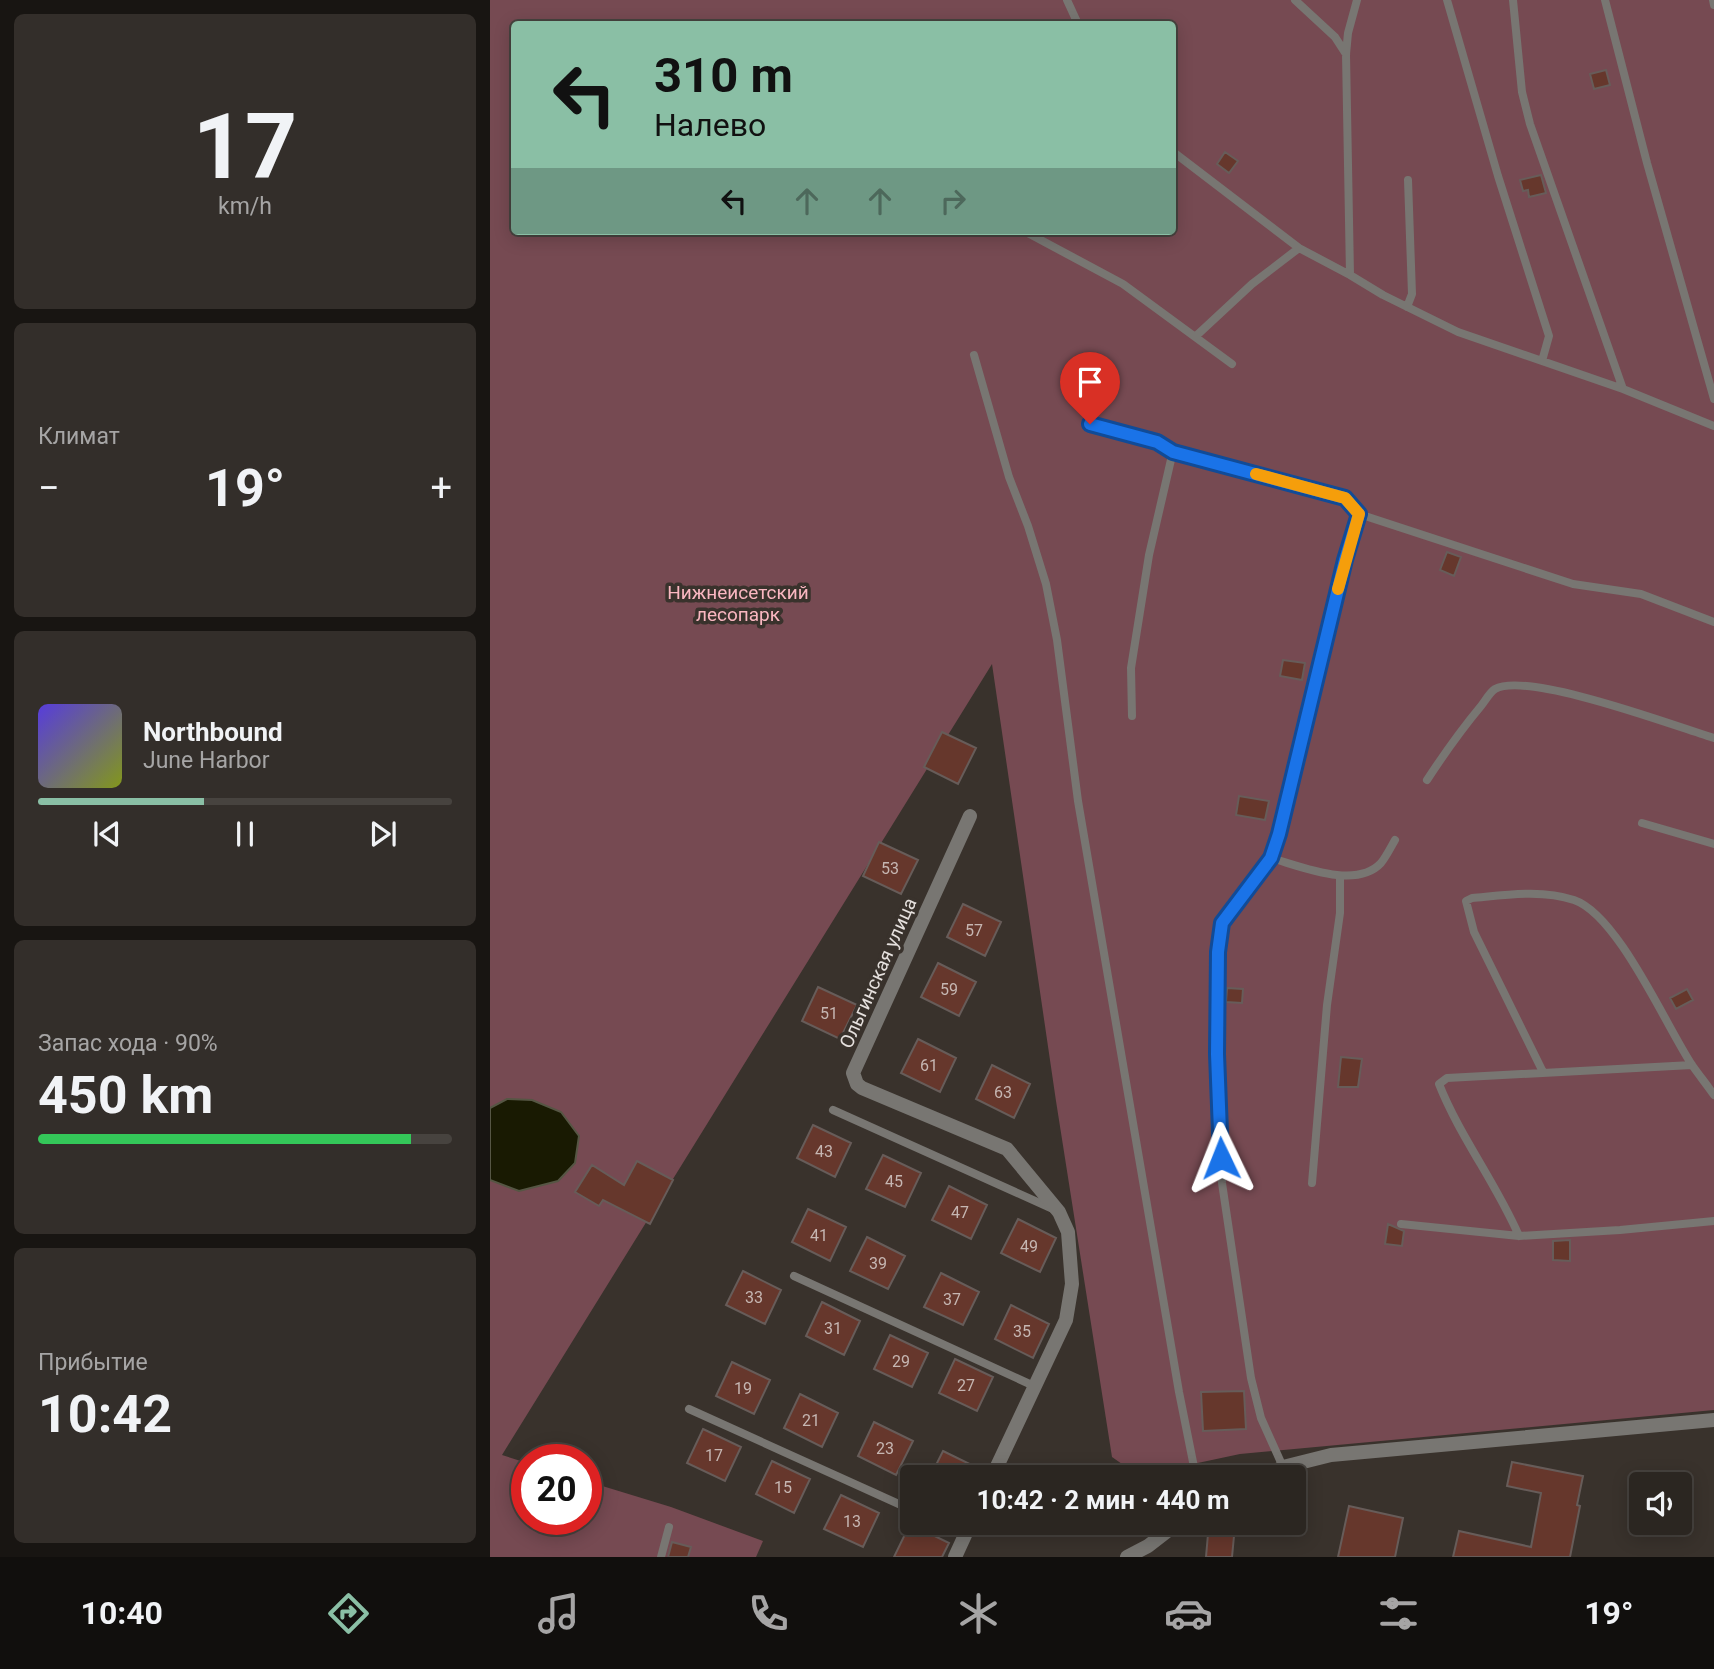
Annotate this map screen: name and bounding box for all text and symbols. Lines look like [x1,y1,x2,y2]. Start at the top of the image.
text: 310 m [654,47,793,104]
icon: left [539,49,630,140]
text: 17 [193,94,297,200]
text: Налево [654,106,766,144]
icon: left [715,182,753,220]
icon: ahead [788,182,826,220]
icon: ahead [861,182,899,220]
icon: right [934,182,972,220]
text: km/h [218,193,272,220]
pin [1060,352,1120,424]
icon: arrive [1071,363,1109,401]
text: Климат [38,423,120,450]
text: 19° [205,458,285,519]
text: − [38,466,60,510]
text: + [430,466,452,510]
park label: Нижнеисетский лесопарк [667,581,809,626]
text: Northbound [143,717,283,747]
text: June Harbor [143,747,270,774]
icon: previous [88,815,126,853]
icon: pause [226,815,264,853]
icon: next [364,815,402,853]
house number: 53 [881,859,899,878]
street label: Ольгинская улица [835,894,921,1052]
house number: 57 [965,921,983,940]
house number: 59 [940,980,958,999]
house number: 51 [820,1004,838,1023]
text: Запас хода · 90% [38,1030,218,1057]
house number: 61 [920,1056,938,1075]
text: 450 km [38,1065,213,1126]
house number: 63 [994,1083,1012,1102]
position arrow [1184,1121,1258,1195]
house number: 43 [815,1142,833,1161]
house number: 45 [885,1172,903,1191]
house number: 47 [951,1203,969,1222]
house number: 41 [810,1226,828,1245]
house number: 49 [1020,1237,1038,1256]
house number: 39 [869,1254,887,1273]
house number: 33 [745,1288,763,1307]
house number: 37 [943,1290,961,1309]
house number: 31 [824,1319,842,1338]
house number: 35 [1013,1322,1031,1341]
text: Прибытие [38,1349,148,1376]
house number: 29 [892,1352,910,1371]
house number: 27 [957,1376,975,1395]
house number: 19 [734,1379,752,1398]
text: 10:42 [38,1384,172,1445]
house number: 21 [802,1411,820,1430]
house number: 23 [876,1439,894,1458]
speed limit sign: 20 [511,1444,602,1535]
house number: 17 [705,1446,723,1465]
map controls [1629,1472,1692,1535]
button: sound [1629,1472,1692,1535]
house number: 15 [774,1478,792,1497]
text: 10:42 · 2 мин · 440 m [977,1485,1229,1515]
house number: 13 [843,1512,861,1531]
icon: directions [324,1589,373,1638]
icon: music [534,1589,583,1638]
icon: phone [744,1589,793,1638]
icon: climate [954,1589,1003,1638]
icon: car [1164,1589,1213,1638]
icon: filters [1374,1589,1423,1638]
text: 10:40 [81,1594,163,1632]
text: 19° [1584,1594,1633,1632]

